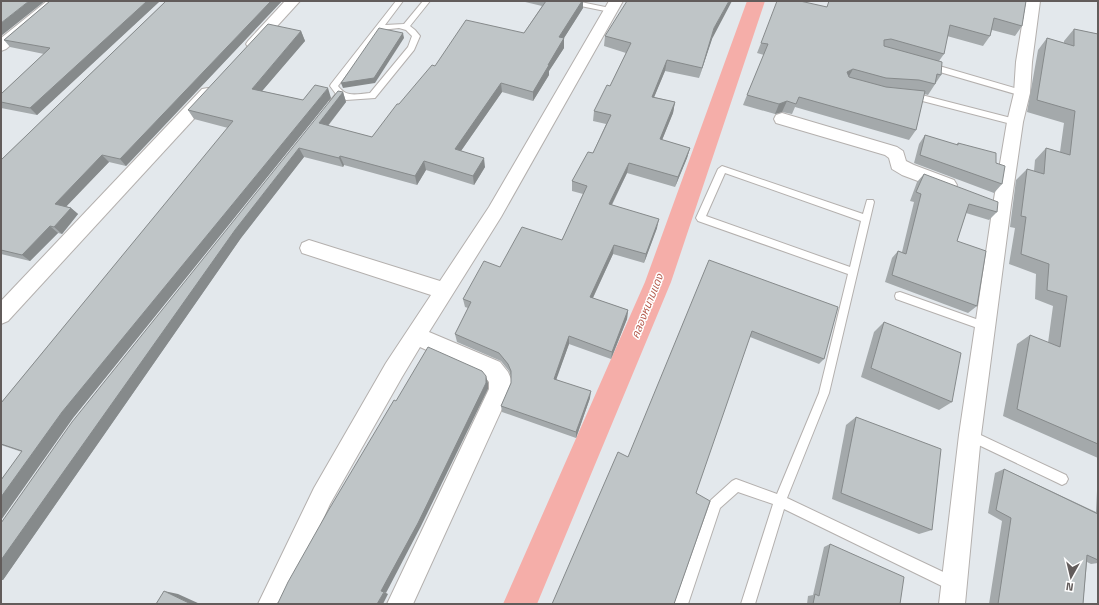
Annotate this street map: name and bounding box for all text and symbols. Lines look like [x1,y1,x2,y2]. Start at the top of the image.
water label: คลองหนามแดง [627,270,668,341]
north arrow [1051,557,1091,597]
text: N [1065,578,1074,595]

